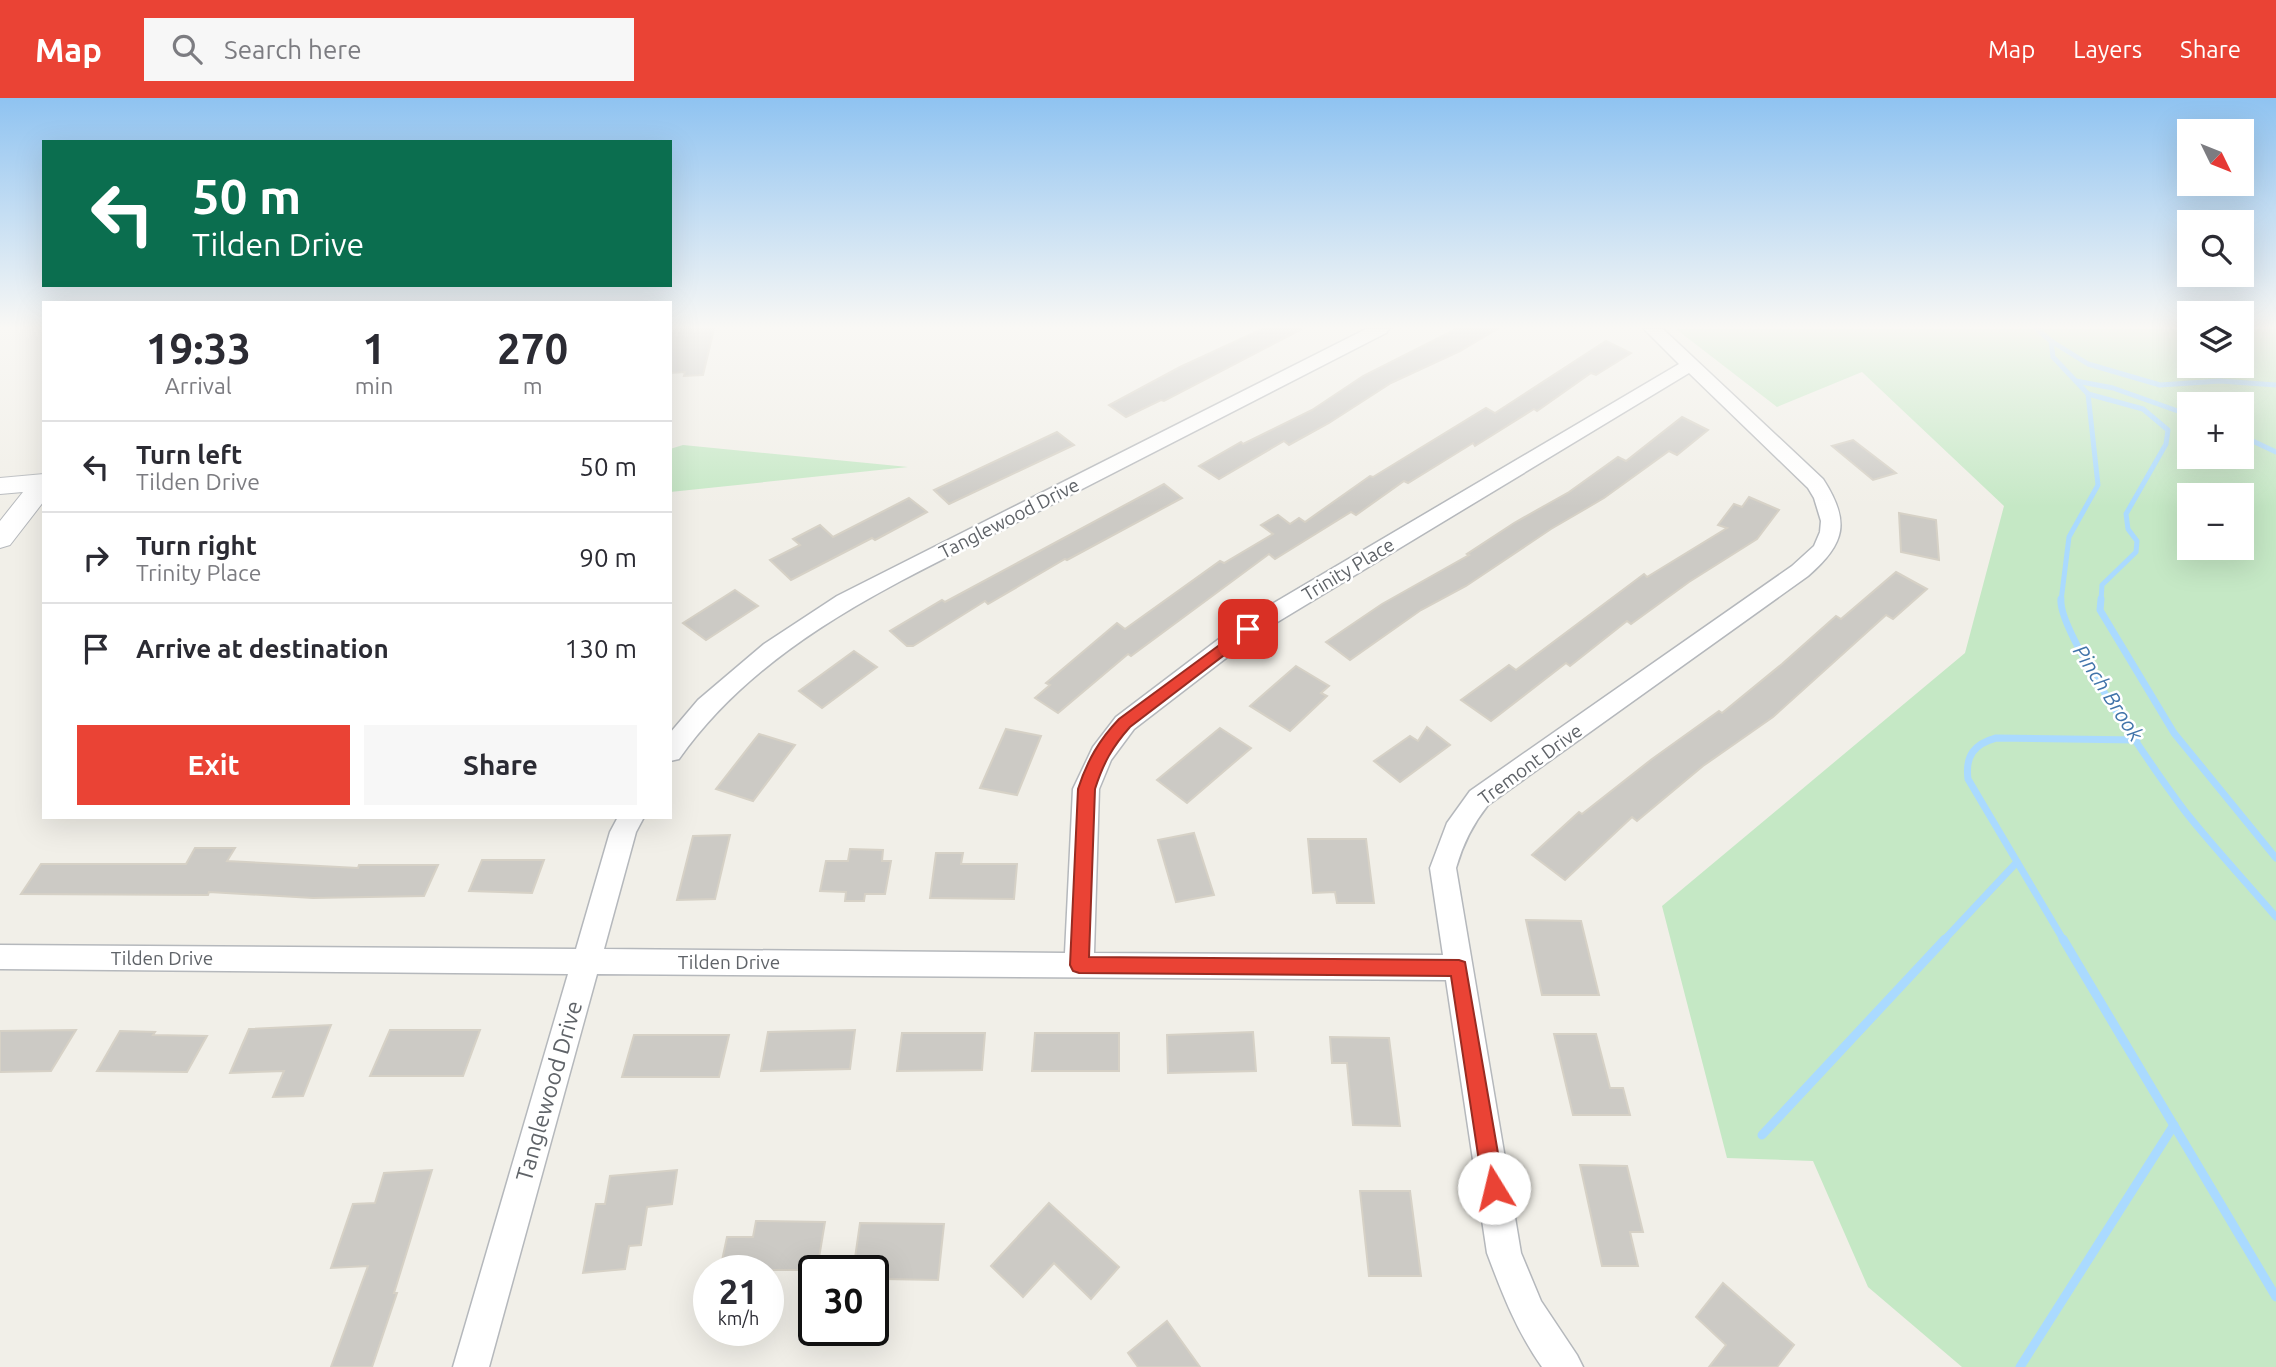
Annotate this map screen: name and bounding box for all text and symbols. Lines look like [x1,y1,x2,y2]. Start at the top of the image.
search box [144,18,634,81]
icon: search [168,30,206,68]
text: Map [35,31,102,68]
text: Search here [224,35,362,64]
text: Map [1988,36,2035,63]
text: Layers [2073,36,2142,63]
text: Share [2180,36,2241,63]
north arrow [2177,119,2254,196]
map controls [2177,119,2254,560]
icon: left [77,168,168,259]
text: 50 m [192,168,301,223]
button: search [2177,210,2254,287]
text: Tilden Drive [192,226,364,262]
button: layers [2177,301,2254,378]
text: 19:33 [146,325,251,372]
text: 1 [362,325,386,372]
text: 270 [497,325,568,372]
text: Arrival [165,373,232,398]
text: min [355,373,393,398]
text: m [523,373,543,398]
button: + [2177,392,2254,469]
text: Turn left [136,440,242,469]
icon: left [77,448,115,486]
text: 50 m [579,452,637,481]
text: Tilden Drive [136,469,260,494]
street label: Tanglewood Drive [935,473,1083,563]
button: − [2177,483,2254,560]
text: Turn right [136,531,257,560]
street label: Trinity Place [1298,533,1398,605]
icon: right [77,539,115,577]
text: 90 m [579,543,637,572]
text: Trinity Place [136,560,261,585]
pin [1218,599,1278,659]
icon: arrive [1229,610,1267,648]
icon: arrive [77,630,115,668]
text: Arrive at destination [136,634,389,663]
text: 130 m [565,634,637,663]
water label: Pinch Brook [2069,640,2149,745]
street label: Tremont Drive [1474,719,1586,809]
button: Exit [77,725,350,805]
button: Share [364,725,637,805]
street label: Tilden Drive [111,947,213,969]
street label: Tilden Drive [678,951,780,973]
street label: Tanglewood Drive [511,998,586,1184]
position arrow [1457,1151,1531,1225]
speed limit sign: 30 [798,1255,889,1346]
text: 21 [719,1271,758,1311]
text: km/h [718,1308,759,1328]

